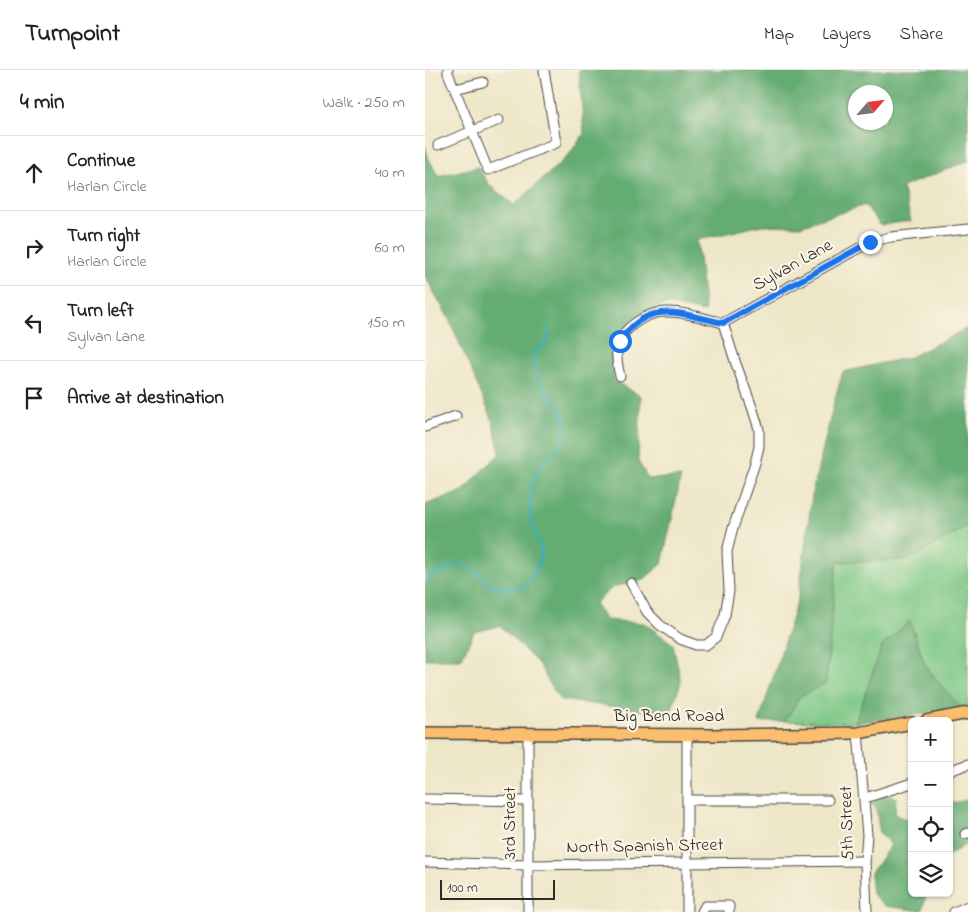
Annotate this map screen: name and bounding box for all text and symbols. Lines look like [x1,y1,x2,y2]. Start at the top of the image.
text: Turnpoint [25,17,120,52]
text: Map [764,22,794,48]
text: Layers [822,22,872,48]
text: Share [900,22,943,48]
north arrow [848,85,893,130]
text: 4 min [20,88,64,118]
text: Walk · 250 m [322,91,405,115]
text: Continue [67,148,135,175]
icon: ahead [20,159,48,187]
text: 40 m [375,161,405,185]
text: Harlan Circle [67,175,147,199]
text: Turn right [67,223,140,250]
route end [859,231,882,254]
street label: Sylvan Lane [748,233,839,299]
icon: right [20,234,48,262]
text: 60 m [375,236,405,260]
text: Harlan Circle [67,250,147,274]
text: Turn left [67,298,134,325]
icon: left [20,309,48,337]
text: 150 m [367,311,405,335]
text: Sylvan Lane [67,325,145,349]
route start [609,330,632,353]
icon: arrive [20,384,48,412]
text: Arrive at destination [67,385,224,412]
street label: Big Bend Road [613,704,724,731]
map controls [908,717,953,897]
button: + [908,717,953,762]
button: − [908,762,953,807]
street label: 5th Street [834,785,862,861]
street label: 3rd Street [498,787,524,860]
button: locate [908,807,953,852]
street label: North Spanish Street [566,833,724,861]
button: layers [908,852,953,897]
scale bar [440,877,555,900]
text: 100 m [447,878,478,899]

